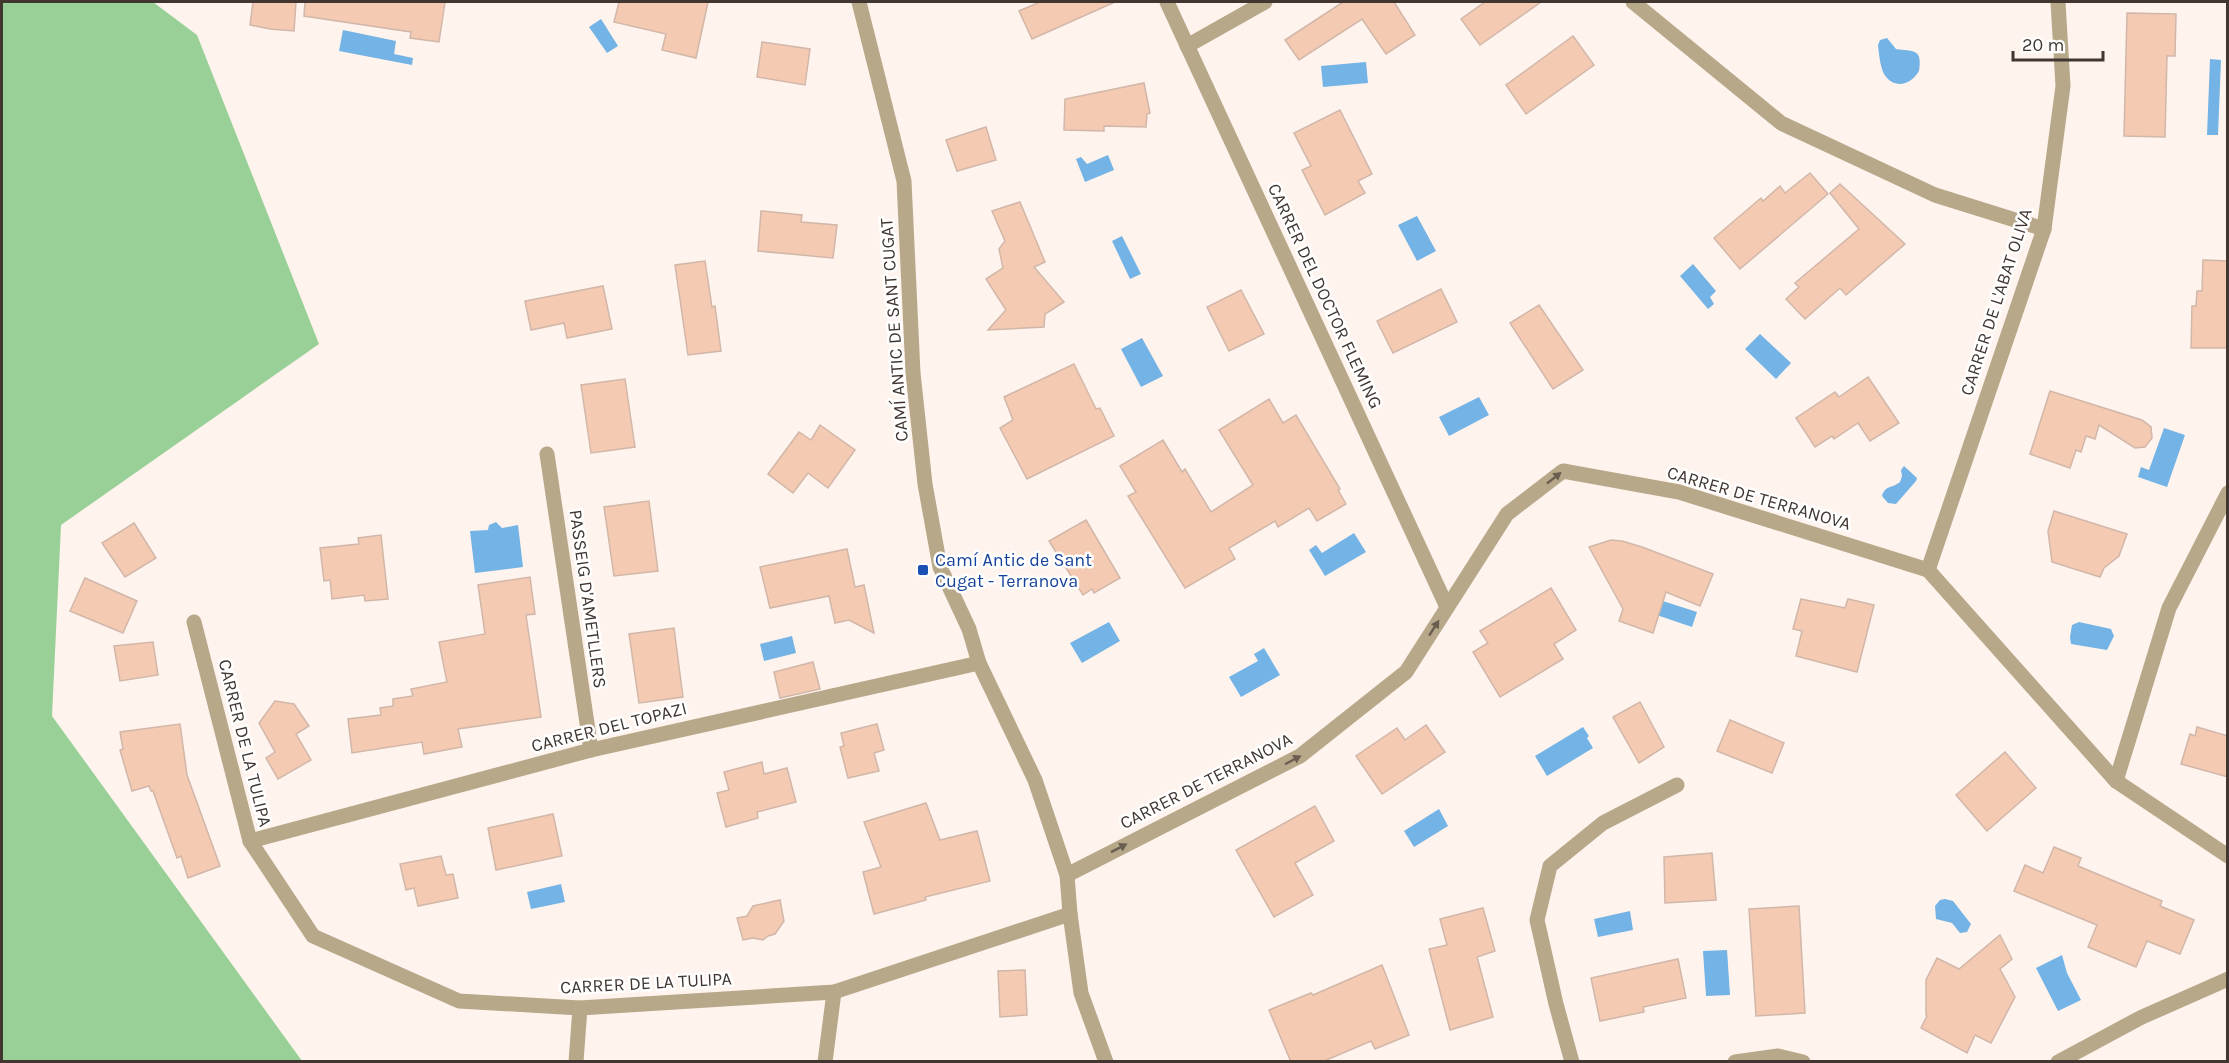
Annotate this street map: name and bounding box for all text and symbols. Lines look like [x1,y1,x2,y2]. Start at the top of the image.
scale bar [2013,24,2103,62]
text: 20 m [2022,34,2064,56]
street label: CARRER DEL DOCTOR FLEMING [1263,180,1387,412]
street label: CARRER DE L'ABAT OLIVA [1955,206,2037,398]
street label: CAMÍ ANTIC DE SANT CUGAT [874,217,913,443]
street label: CARRER DE TERRANOVA [1664,461,1854,535]
one-way arrow [1546,472,1562,484]
street label: PASSEIG D'AMETLLERS [565,508,611,690]
place label: Camí Antic de Sant Cugat - Terranova [935,549,1092,592]
marker: Camí Antic de Sant Cugat - Terranova [916,563,930,577]
one-way arrow [1428,620,1439,637]
street label: CARRER DE LA TULIPA [214,657,276,829]
street label: CARRER DEL TOPAZI [529,697,689,757]
street label: CARRER DE TERRANOVA [1116,728,1296,834]
one-way arrow [1285,755,1302,765]
one-way arrow [1110,844,1128,854]
street label: CARRER DE LA TULIPA [560,968,732,998]

